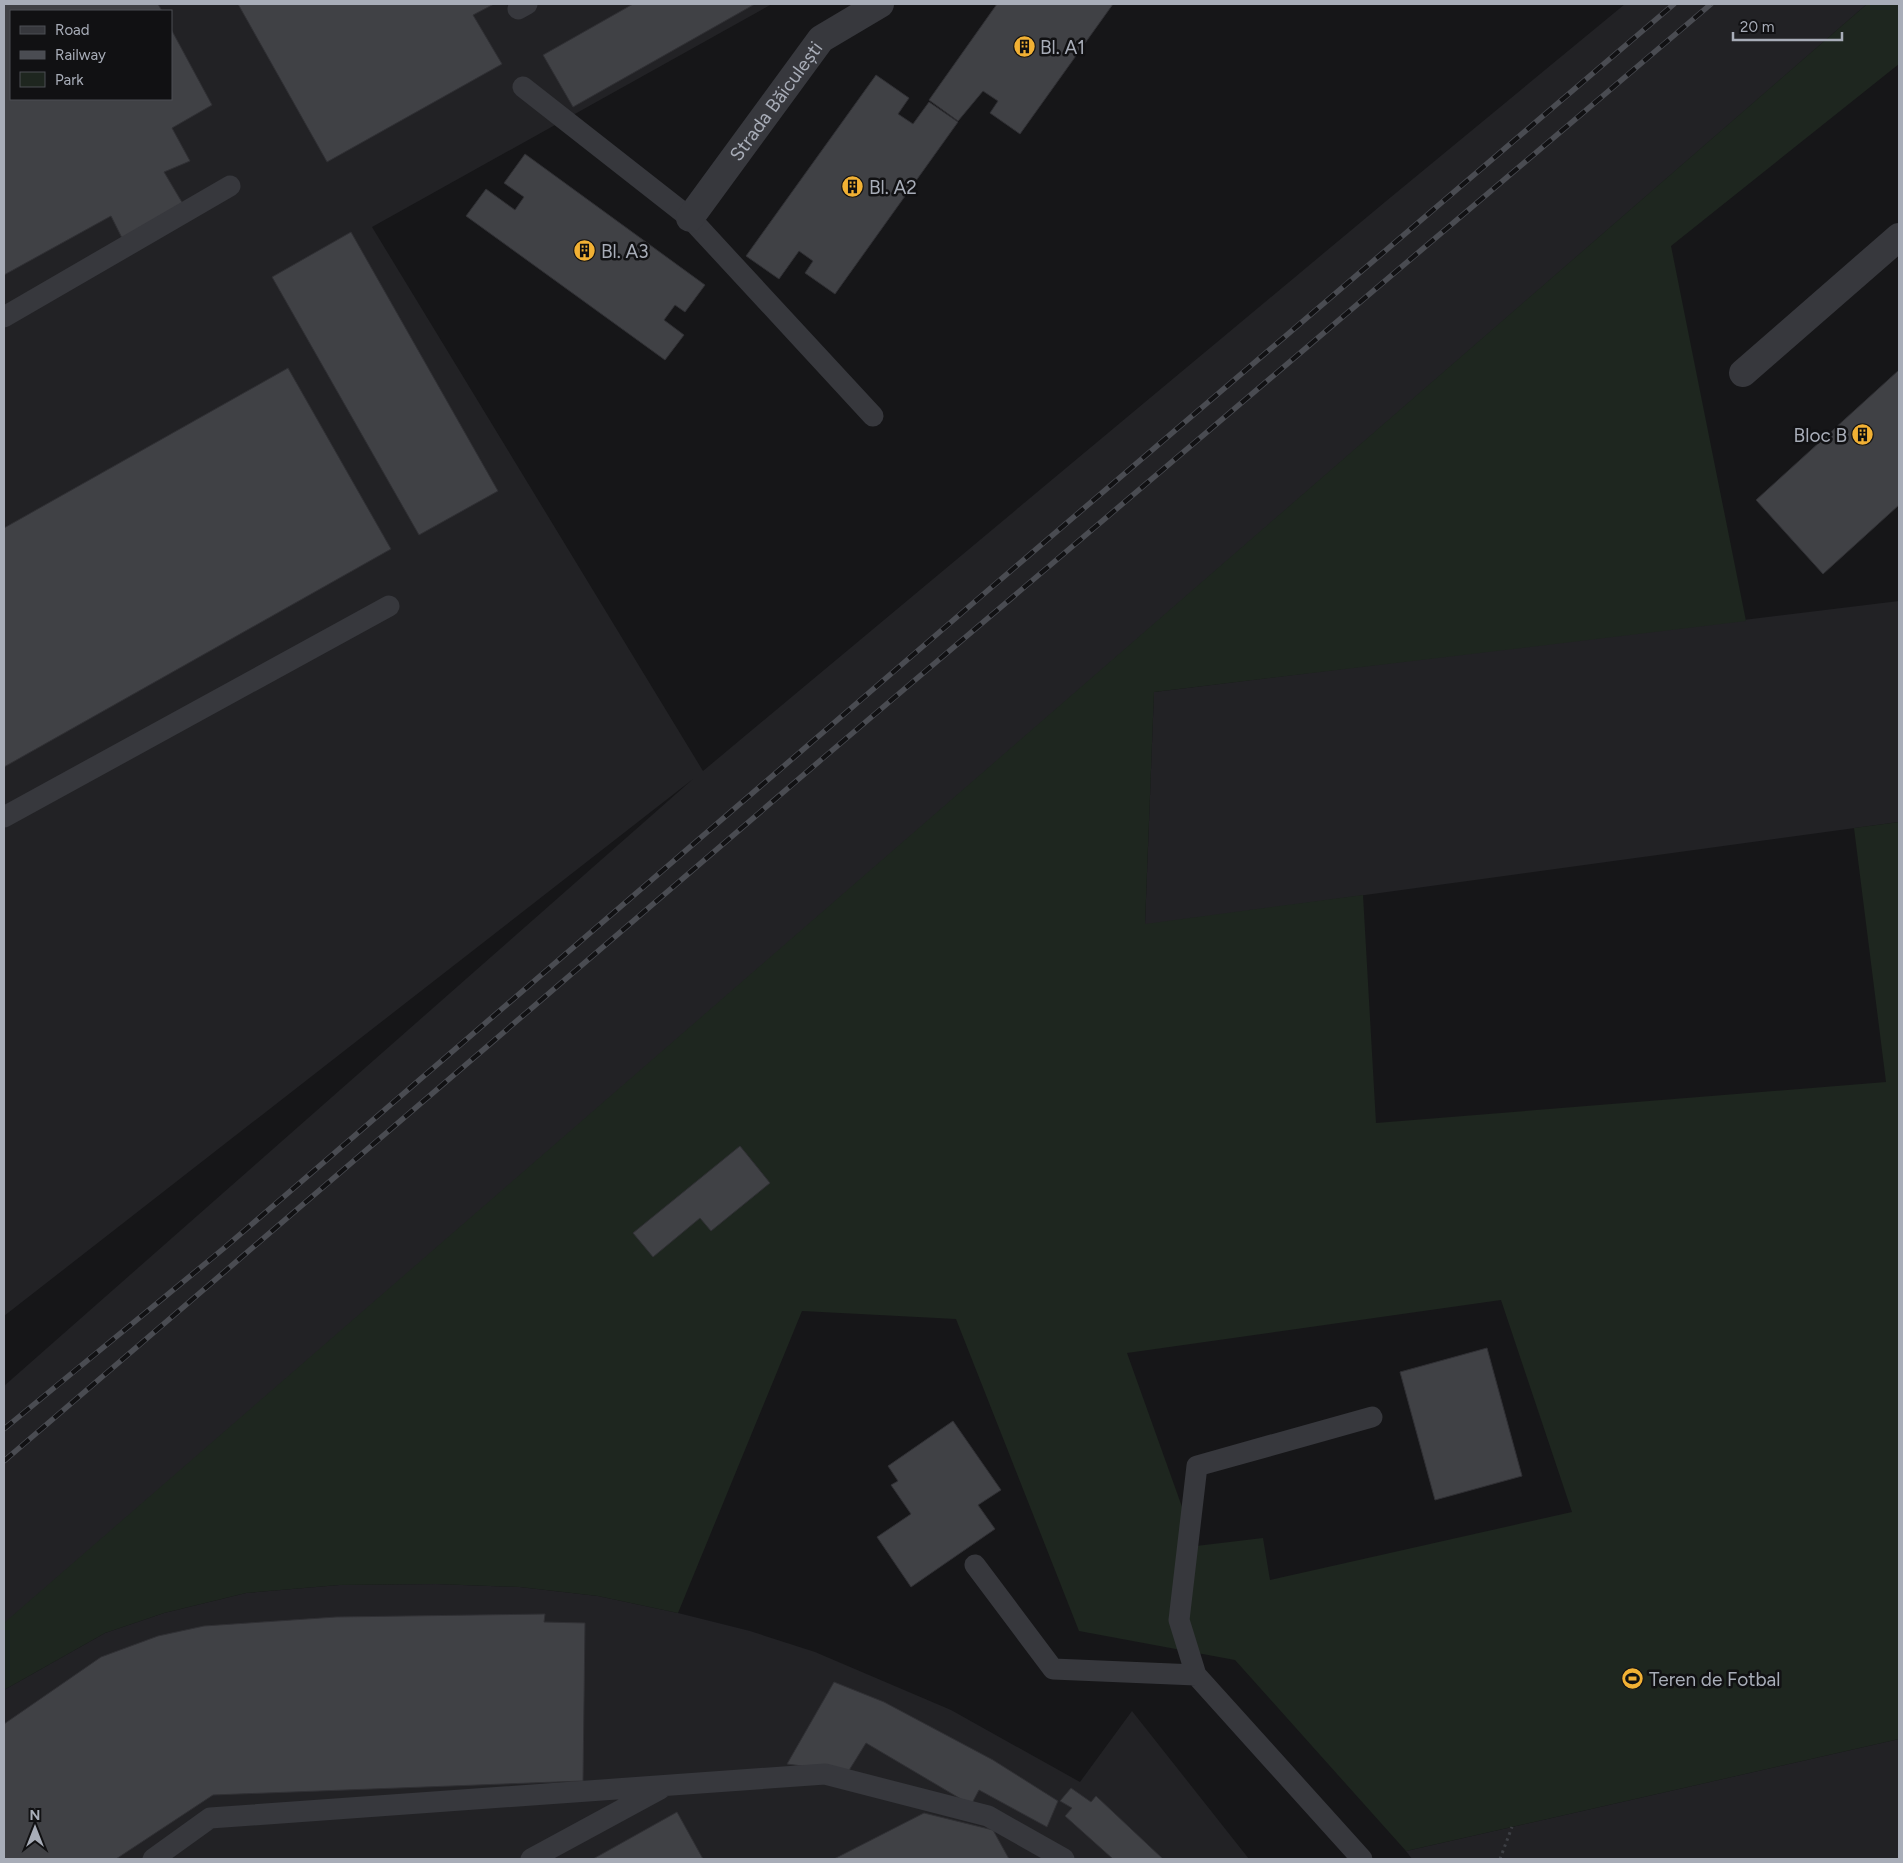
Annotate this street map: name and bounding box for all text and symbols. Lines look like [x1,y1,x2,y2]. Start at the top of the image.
legend [10,10,172,100]
scale bar [1733,10,1842,42]
text: 20 m [1740,18,1774,36]
text: Road [55,21,90,39]
building icon: Bl. A1 [1012,35,1036,59]
place label: Bl. A1 [1040,36,1085,59]
street label: Strada Băiculești [724,37,827,165]
text: Railway [55,46,106,64]
text: Park [55,71,84,89]
building icon: Bl. A2 [841,175,865,199]
place label: Bl. A2 [869,176,917,199]
building icon: Bl. A3 [573,239,597,263]
place label: Bl. A3 [601,240,649,263]
building icon: Bloc B [1851,423,1875,447]
place label: Bloc B [1794,424,1847,447]
sports icon: Teren de Fotbal [1621,1667,1645,1691]
place label: Teren de Fotbal [1649,1668,1780,1691]
north arrow [10,1803,60,1853]
text: N [30,1807,40,1824]

